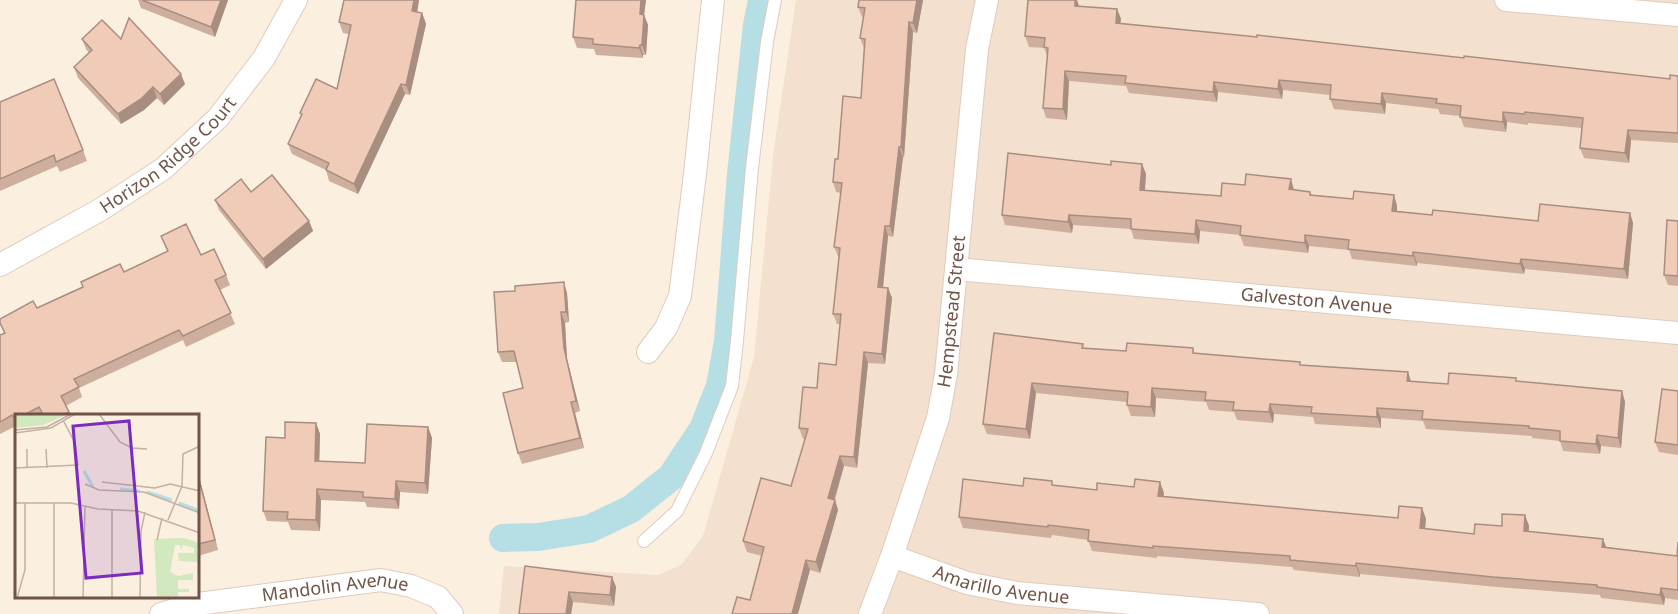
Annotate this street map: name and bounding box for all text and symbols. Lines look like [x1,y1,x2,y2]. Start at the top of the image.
street label: Horizon Ridge Court [95,91,241,218]
street label: Hempstead Street [931,234,970,389]
street label: Galveston Avenue [1240,281,1394,319]
inset map [15,414,200,599]
street label: Amarillo Avenue [930,559,1071,609]
street label: Mandolin Avenue [260,566,411,606]

